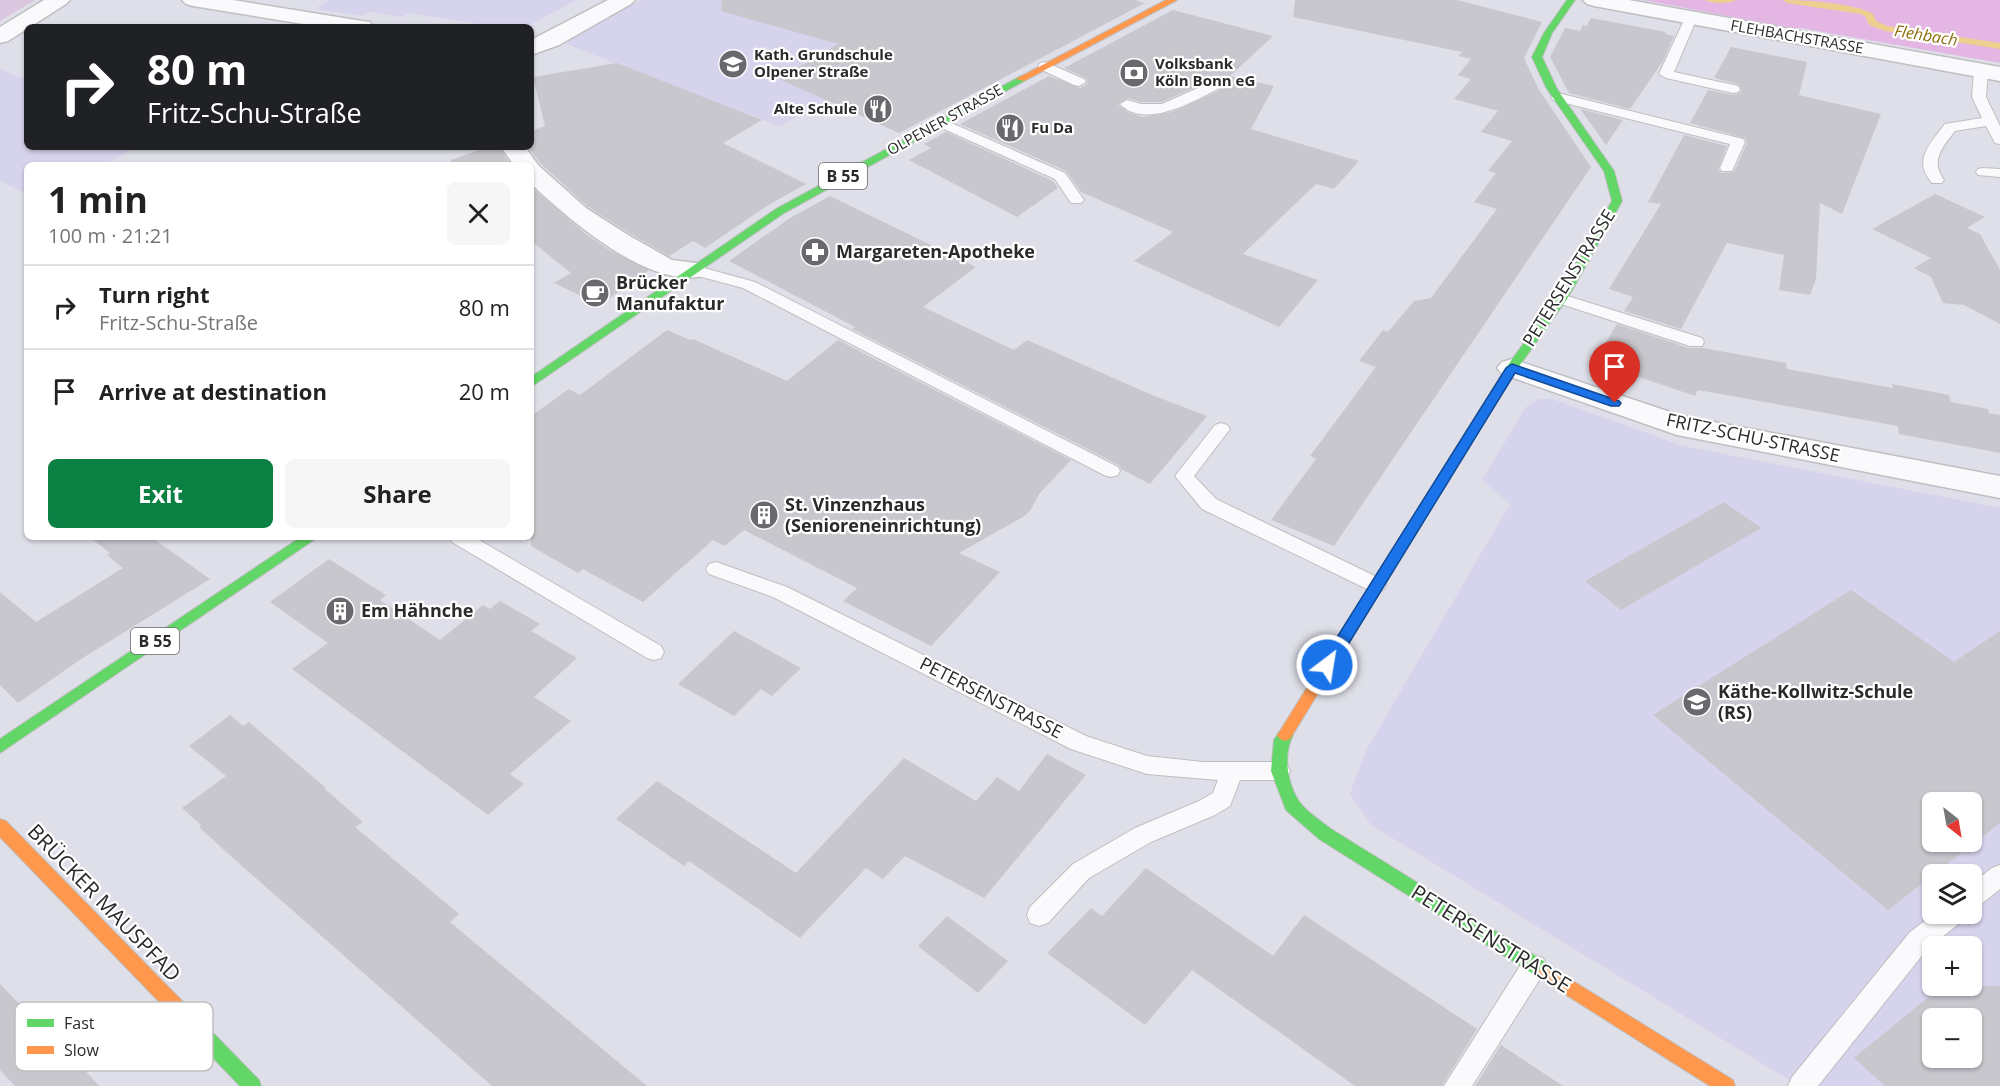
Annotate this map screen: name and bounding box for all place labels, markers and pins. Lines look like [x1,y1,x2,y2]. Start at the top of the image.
place label: Kath. Grundschule Olpener Straße [754,44,893,81]
school or university icon: Kath. Grundschule Olpener Straße [717,48,749,80]
place label: Volksbank Köln Bonn eG [1155,53,1255,90]
bank icon: Volksbank Köln Bonn eG [1118,57,1150,89]
restaurant icon: Alte Schule [862,93,894,125]
place label: Alte Schule [774,98,857,118]
restaurant icon: Fu Da [994,112,1026,144]
place label: Fu Da [1031,117,1073,137]
pharmacy icon: Margareten-Apotheke [799,236,831,268]
place label: Margareten-Apotheke [836,239,1035,263]
place label: Brücker Manufaktur [616,270,724,315]
cafe icon: Brücker Manufaktur [579,277,611,309]
pin [1589,341,1640,403]
place label: St. Vinzenzhaus (Senioreneinrichtung) [785,492,981,537]
building icon: St. Vinzenzhaus (Senioreneinrichtung) [748,499,780,531]
building icon: Em Hähnche [324,595,356,627]
place label: Em Hähnche [361,598,473,622]
place label: Käthe-Kollwitz-Schule (RS) [1718,679,1913,724]
school or university icon: Käthe-Kollwitz-Schule (RS) [1681,686,1713,718]

